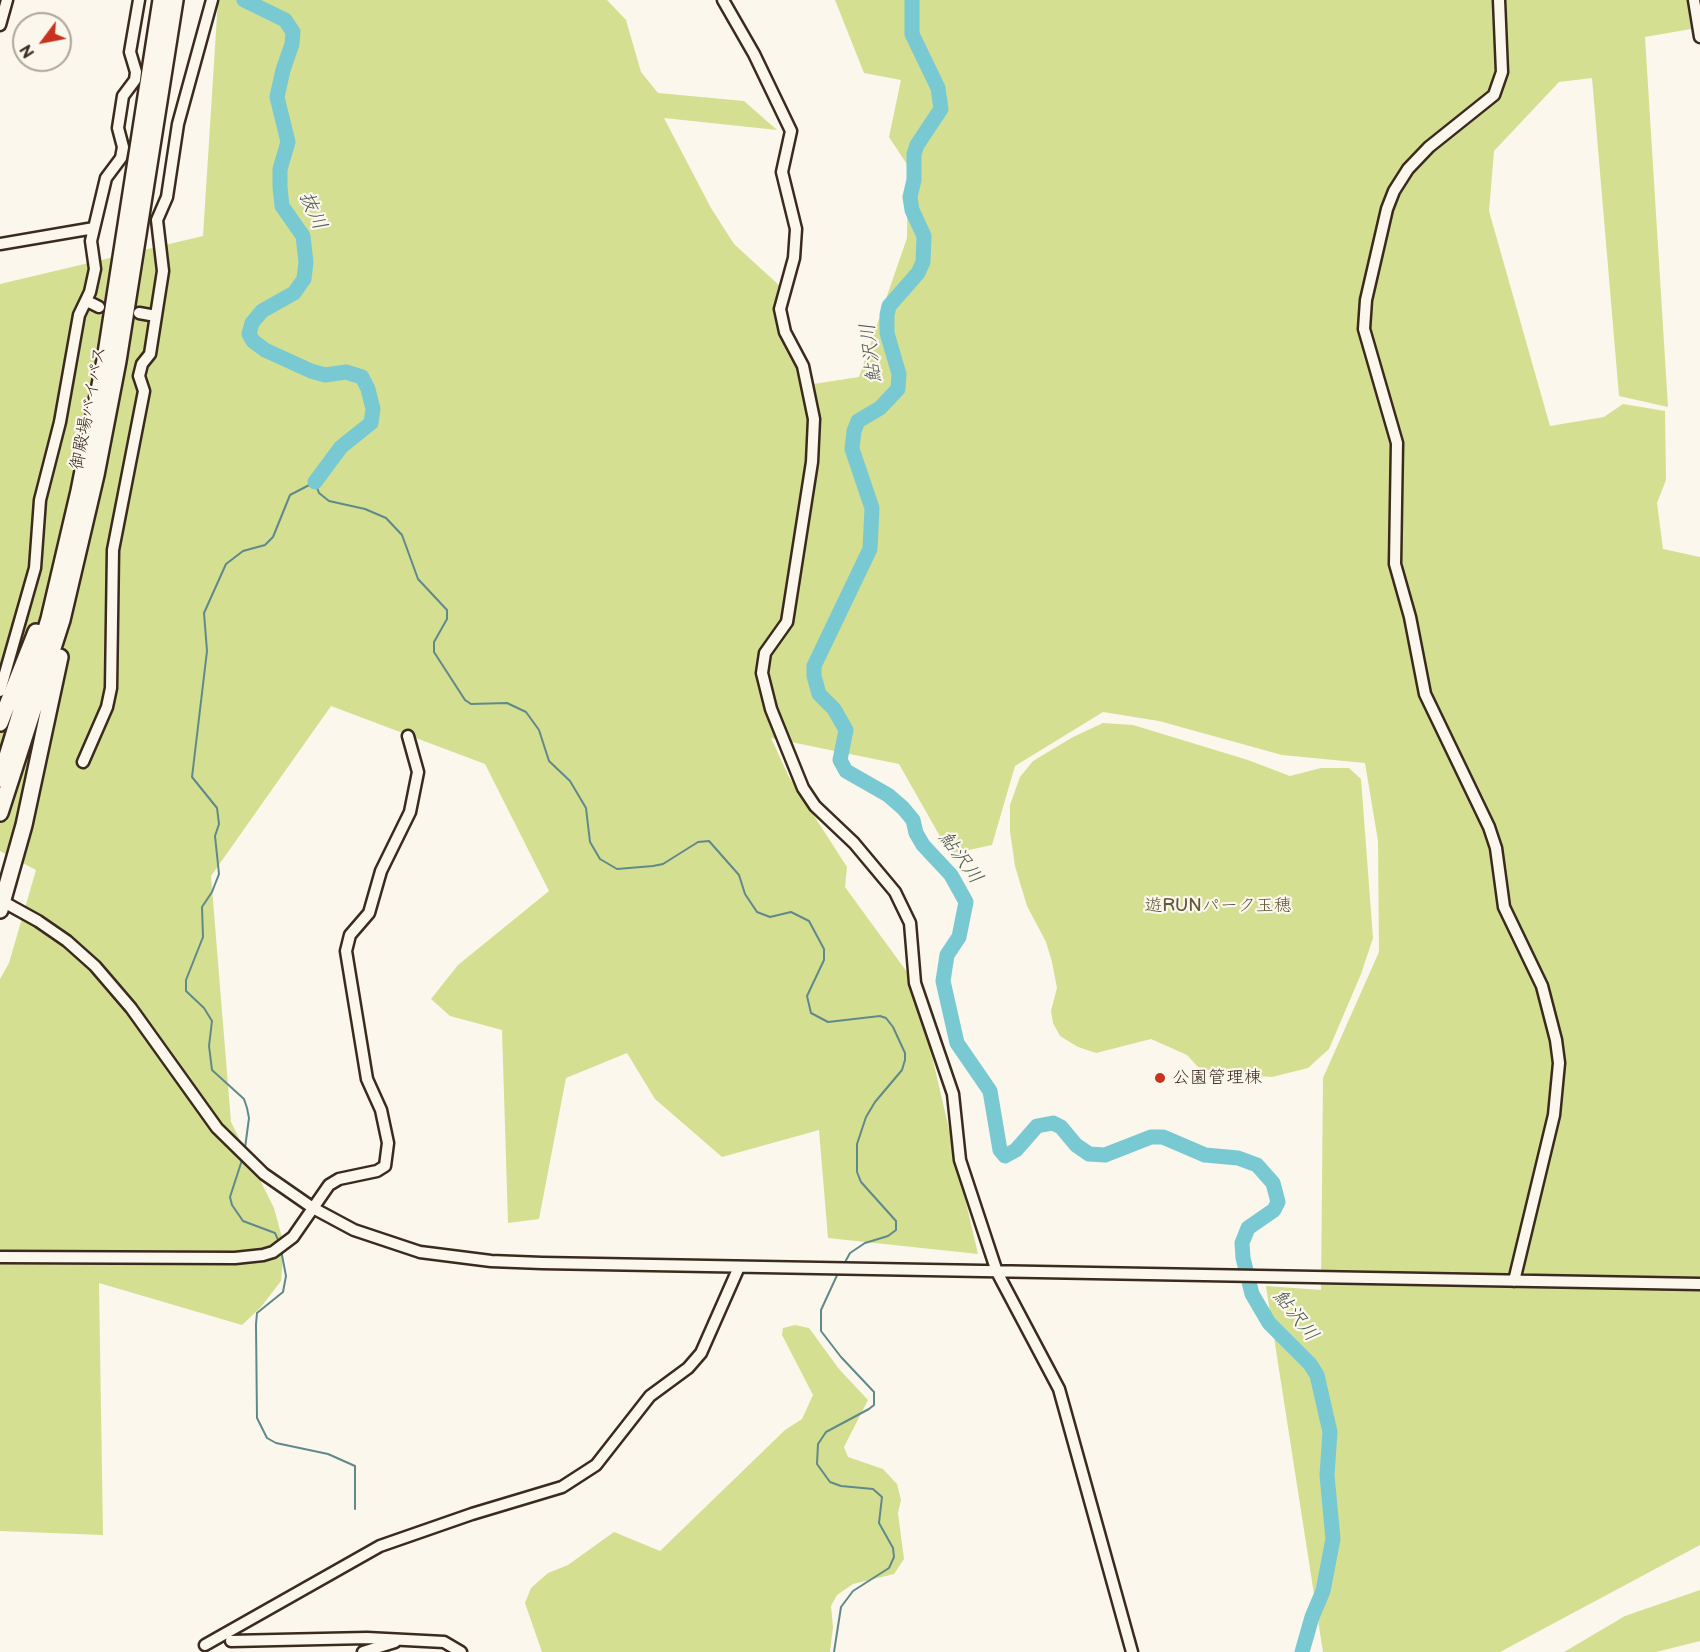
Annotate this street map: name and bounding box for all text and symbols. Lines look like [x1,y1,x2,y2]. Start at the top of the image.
north arrow [12,12,72,72]
text: N [17,41,39,61]
water label: 抜川 [293,188,331,234]
water label: 鮎沢川 [856,322,888,384]
street label: 御殿場バイパス [66,344,112,472]
water label: 鮎沢川 [933,827,987,889]
park label: 遊RUNパーク玉穂 [1144,895,1292,917]
place label: 公園管理棟 [1172,1067,1262,1089]
marker: 公園管理棟 [1153,1071,1167,1085]
water label: 鮎沢川 [1267,1285,1323,1347]

